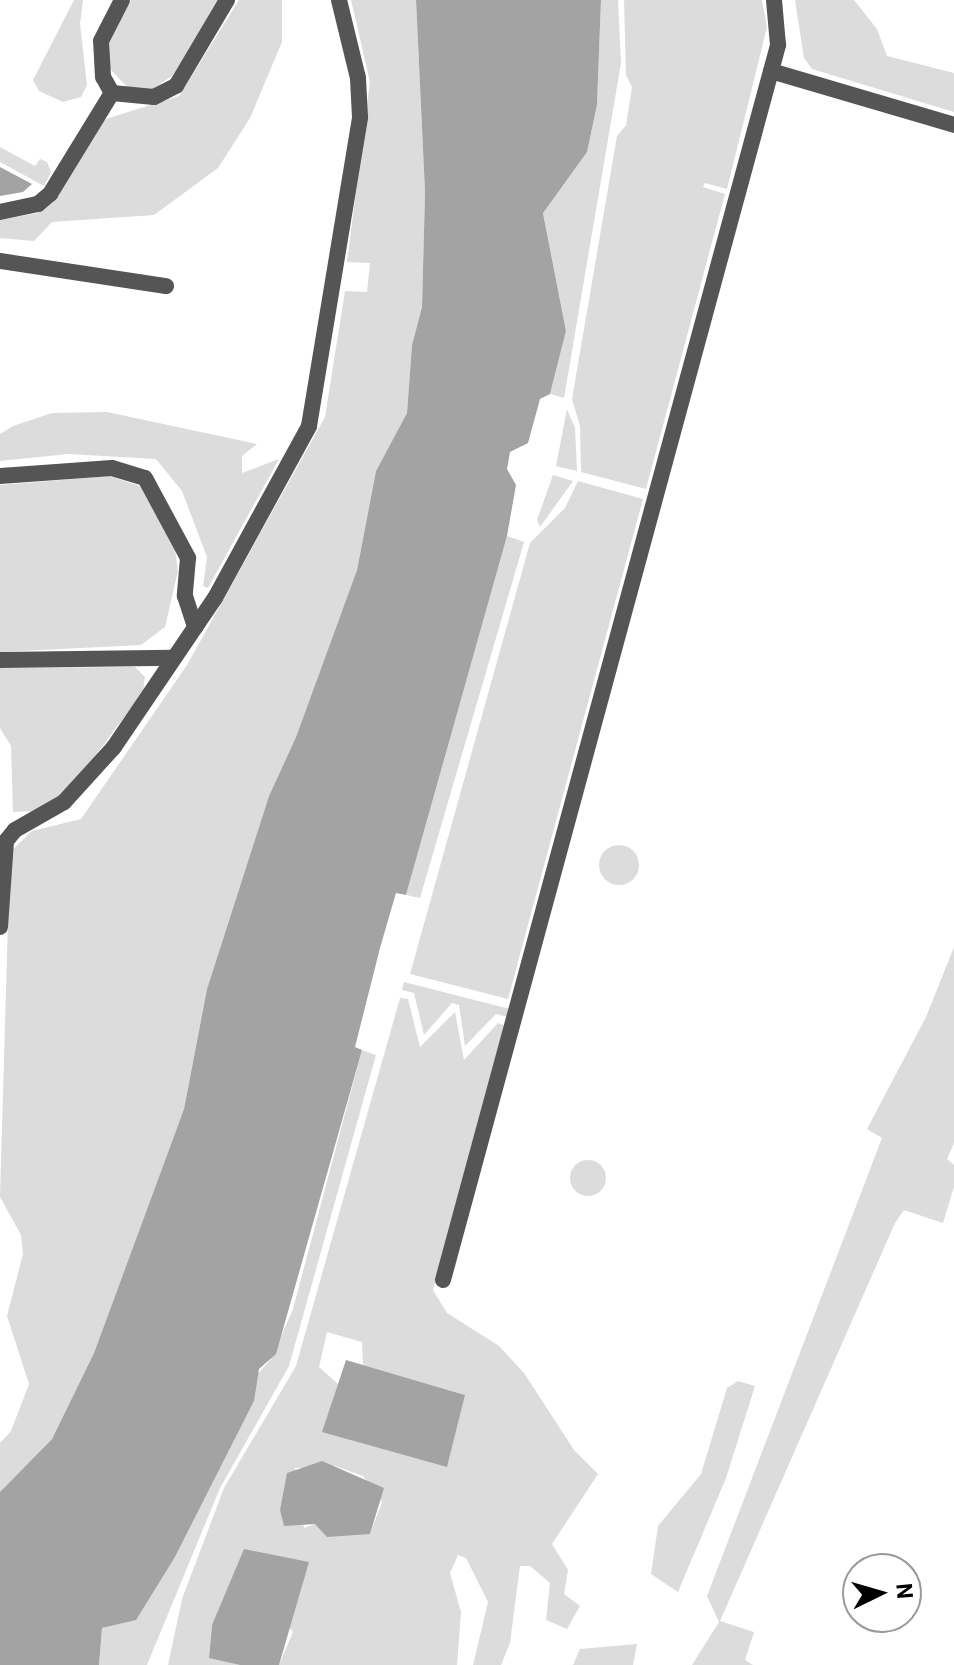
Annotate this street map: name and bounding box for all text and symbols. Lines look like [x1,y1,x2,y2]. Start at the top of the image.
north arrow [842,1553,922,1633]
text: N [891,1582,918,1600]

